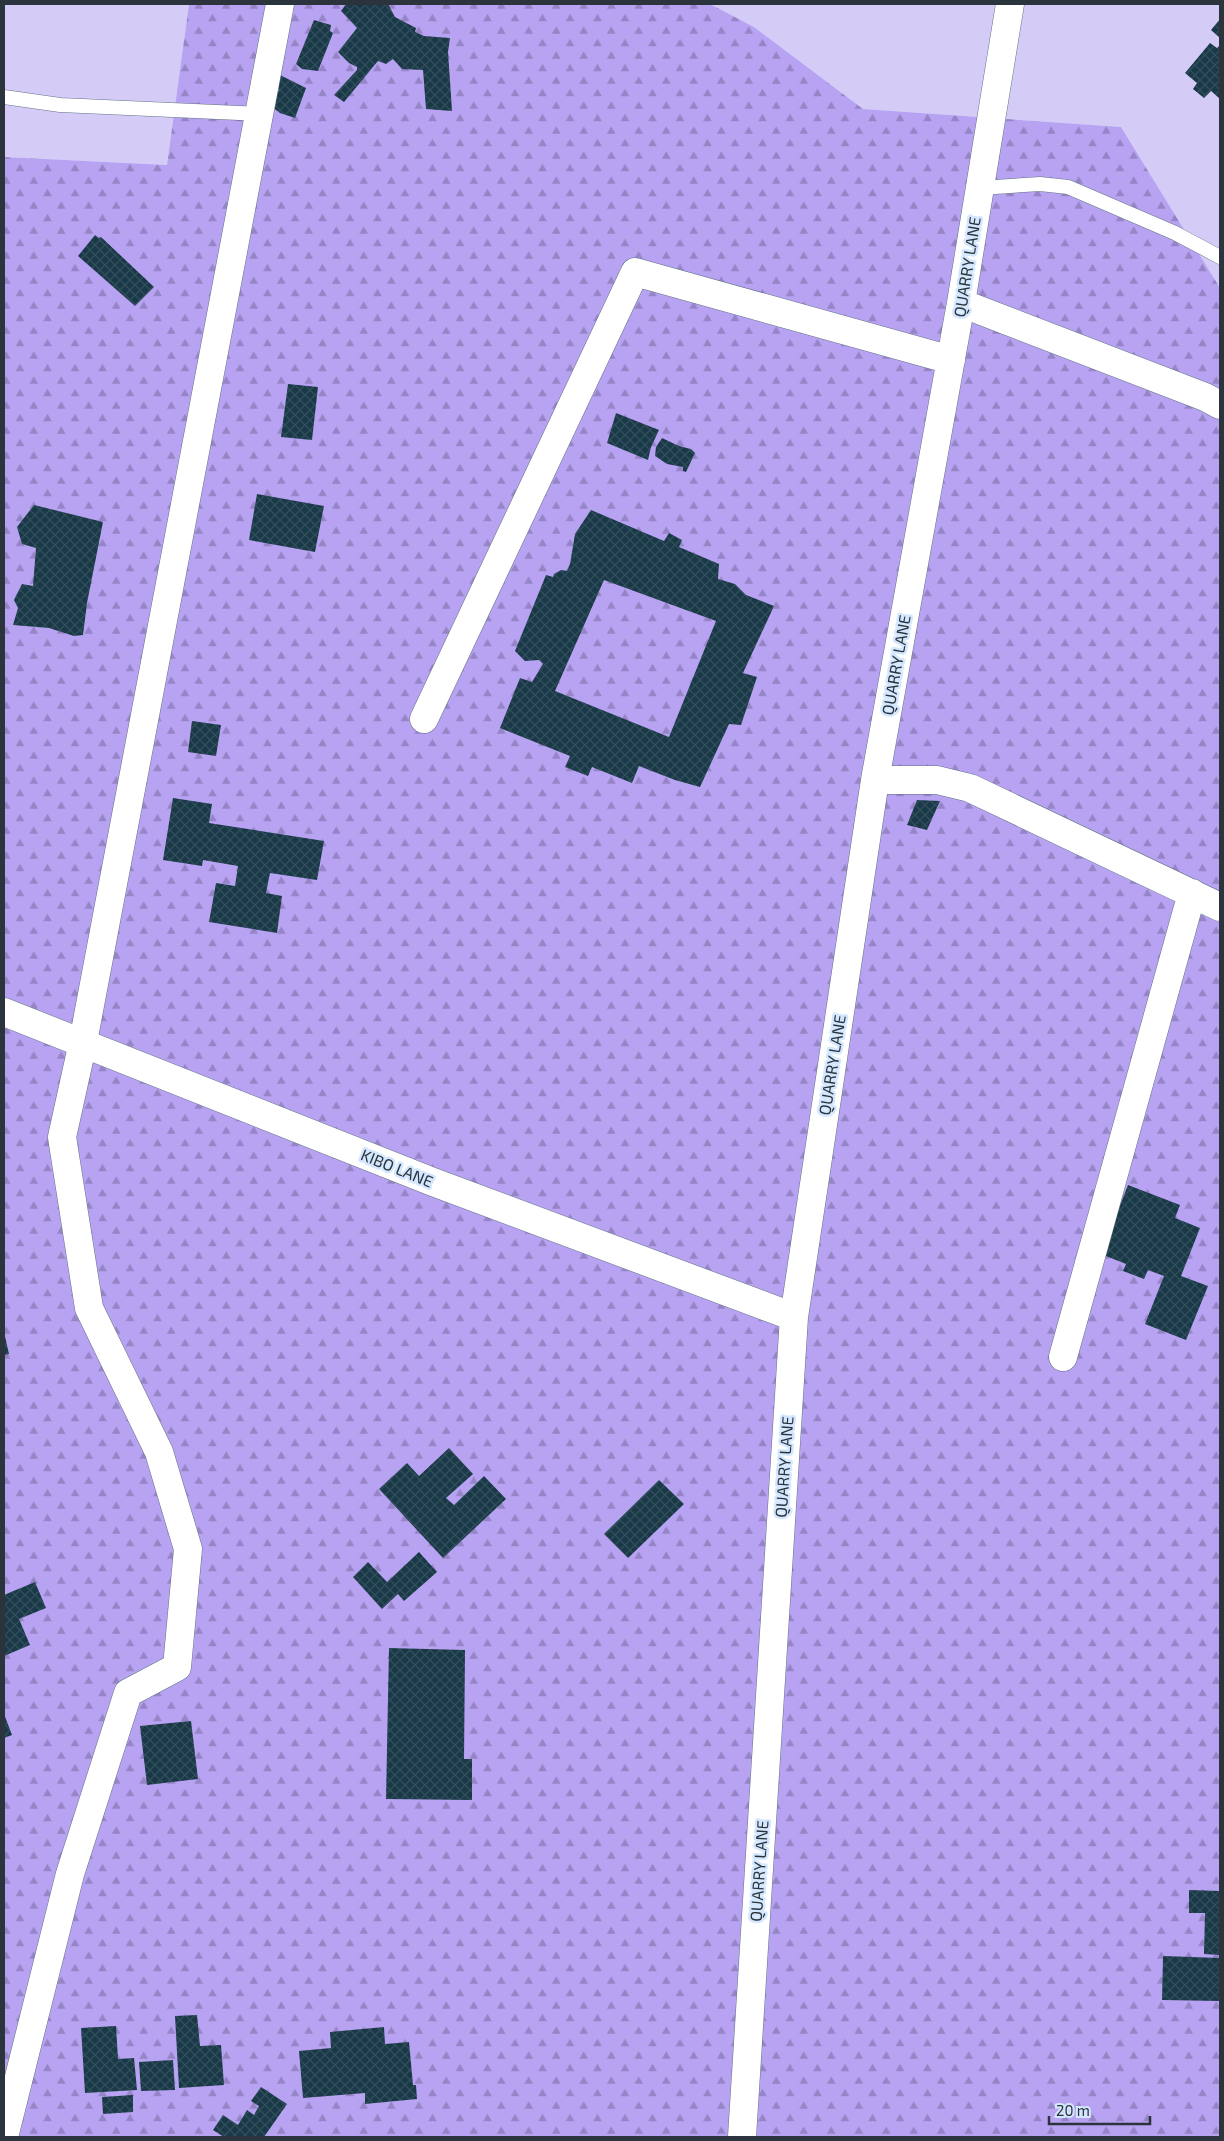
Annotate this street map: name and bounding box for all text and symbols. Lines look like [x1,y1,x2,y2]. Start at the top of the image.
street label: QUARRY LANE [949,215,985,319]
street label: QUARRY LANE [877,613,915,717]
street label: QUARRY LANE [814,1013,850,1117]
street label: KIBO LANE [358,1144,436,1191]
street label: QUARRY LANE [770,1416,798,1518]
street label: QUARRY LANE [745,1820,773,1922]
scale bar [1049,2094,1150,2126]
text: 20 m [1056,2101,1090,2119]

